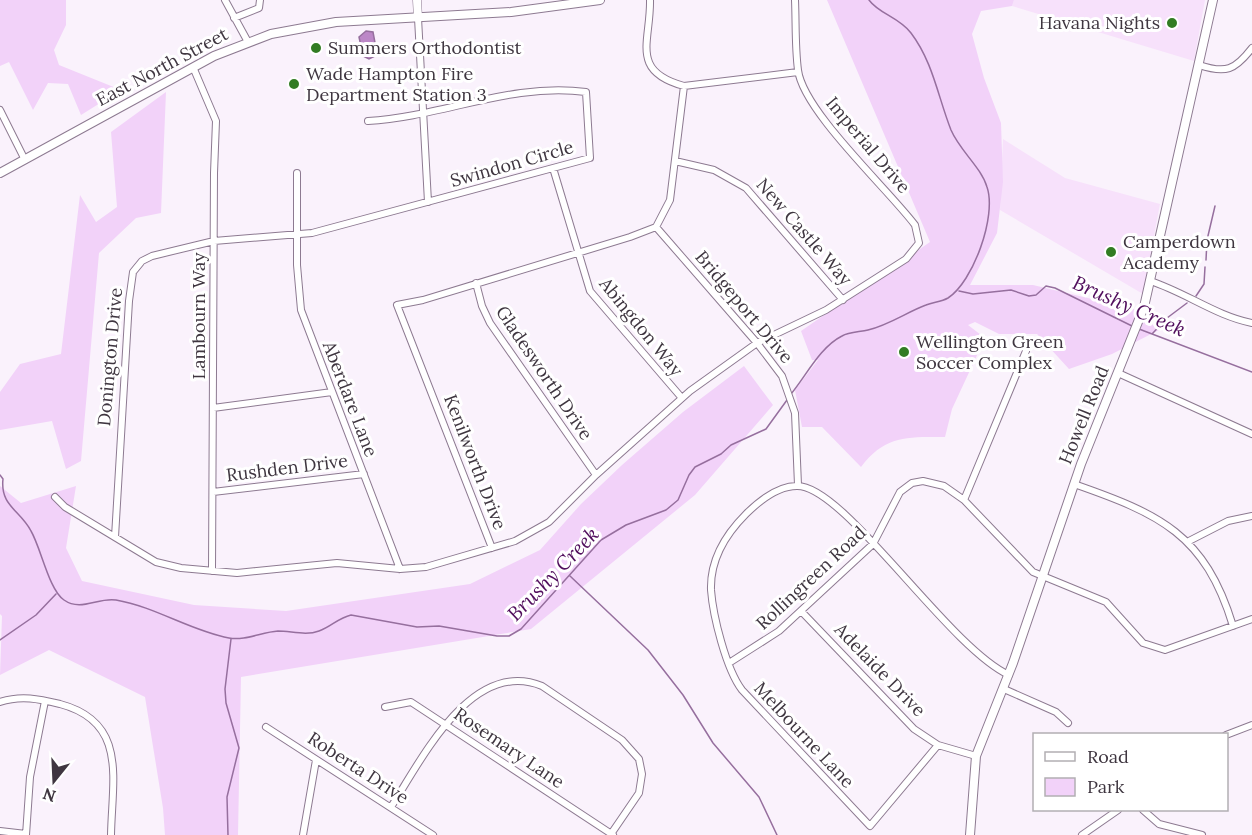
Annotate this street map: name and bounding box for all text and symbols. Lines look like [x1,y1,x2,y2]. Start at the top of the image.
place label: Havana Nights [1039,11,1160,34]
marker: Havana Nights [1165,16,1179,30]
street label: East North Street [92,22,232,111]
place label: Summers Orthodontist [328,36,522,59]
marker: Summers Orthodontist [309,41,323,55]
place label: Wade Hampton Fire Department Station 3 [306,62,487,106]
marker: Wade Hampton Fire Department Station 3 [287,77,301,91]
street label: Imperial Drive [821,92,916,198]
street label: Swindon Circle [448,135,576,192]
street label: New Castle Way [751,173,858,290]
place label: Camperdown Academy [1122,230,1236,274]
marker: Camperdown Academy [1104,245,1118,259]
street label: Bridgeport Drive [691,246,798,368]
street label: Lambourn Way [187,252,210,380]
water label: Brushy Creek [1069,270,1190,342]
street label: Abingdon Way [594,272,689,381]
street label: Donington Drive [92,286,127,427]
street label: Gladesworth Drive [491,301,598,444]
place label: Wellington Green Soccer Complex [916,330,1064,374]
street label: Aberdare Lane [317,337,383,460]
marker: Wellington Green Soccer Complex [897,345,911,359]
street label: Howell Road [1053,362,1114,467]
street label: Kenilworth Drive [439,391,512,533]
street label: Rushden Drive [225,449,349,486]
water label: Brushy Creek [502,521,604,626]
street label: Rollingreen Road [751,521,871,634]
street label: Adelaide Drive [829,617,931,721]
street label: Melbourne Lane [749,677,860,793]
street label: Rosemary Lane [450,702,569,793]
street label: Roberta Drive [303,726,413,809]
legend [1033,733,1228,811]
text: Road [1087,745,1129,768]
north arrow [24,751,84,811]
text: Park [1087,775,1125,798]
text: N [40,784,58,807]

